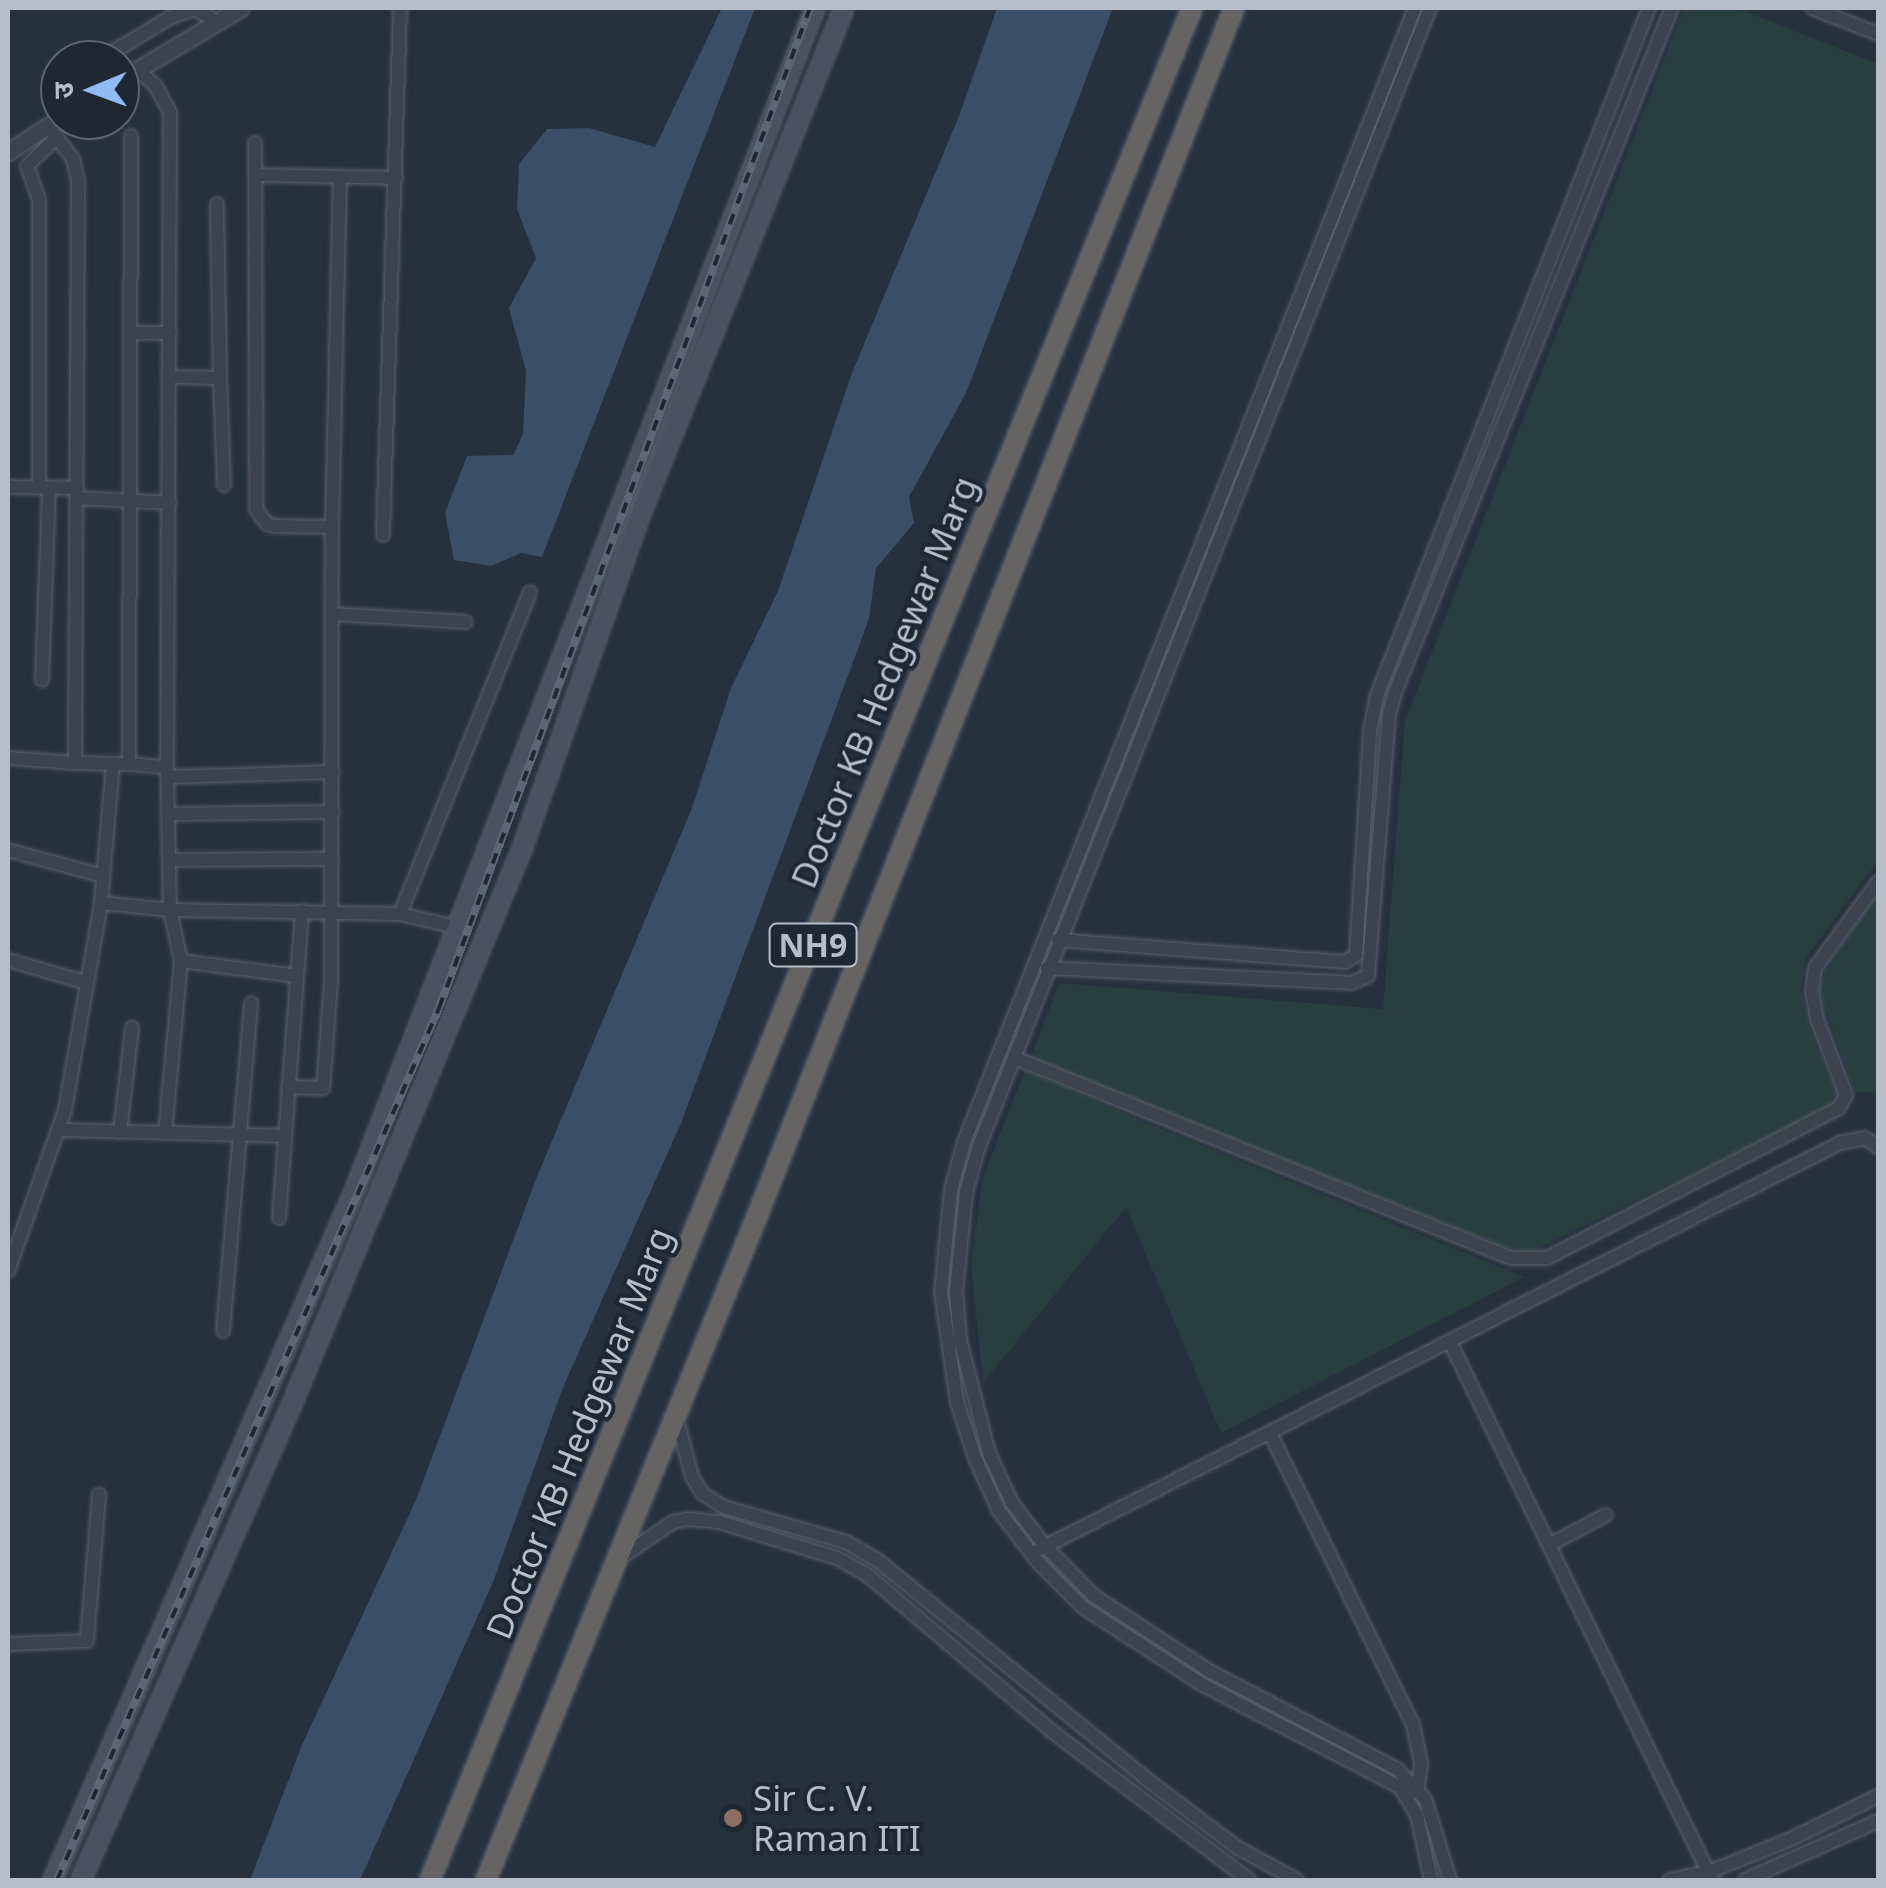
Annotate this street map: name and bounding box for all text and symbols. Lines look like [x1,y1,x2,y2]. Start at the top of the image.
north arrow [40,40,140,140]
text: उ [43,82,81,99]
street label: Doctor KB Hedgewar Marg [782,470,986,894]
road number: NH9 [768,918,858,972]
street label: Doctor KB Hedgewar Marg [477,1221,681,1645]
place label: Sir C. V. Raman ITI [753,1777,921,1859]
marker: Sir C. V. Raman ITI [722,1807,744,1829]

